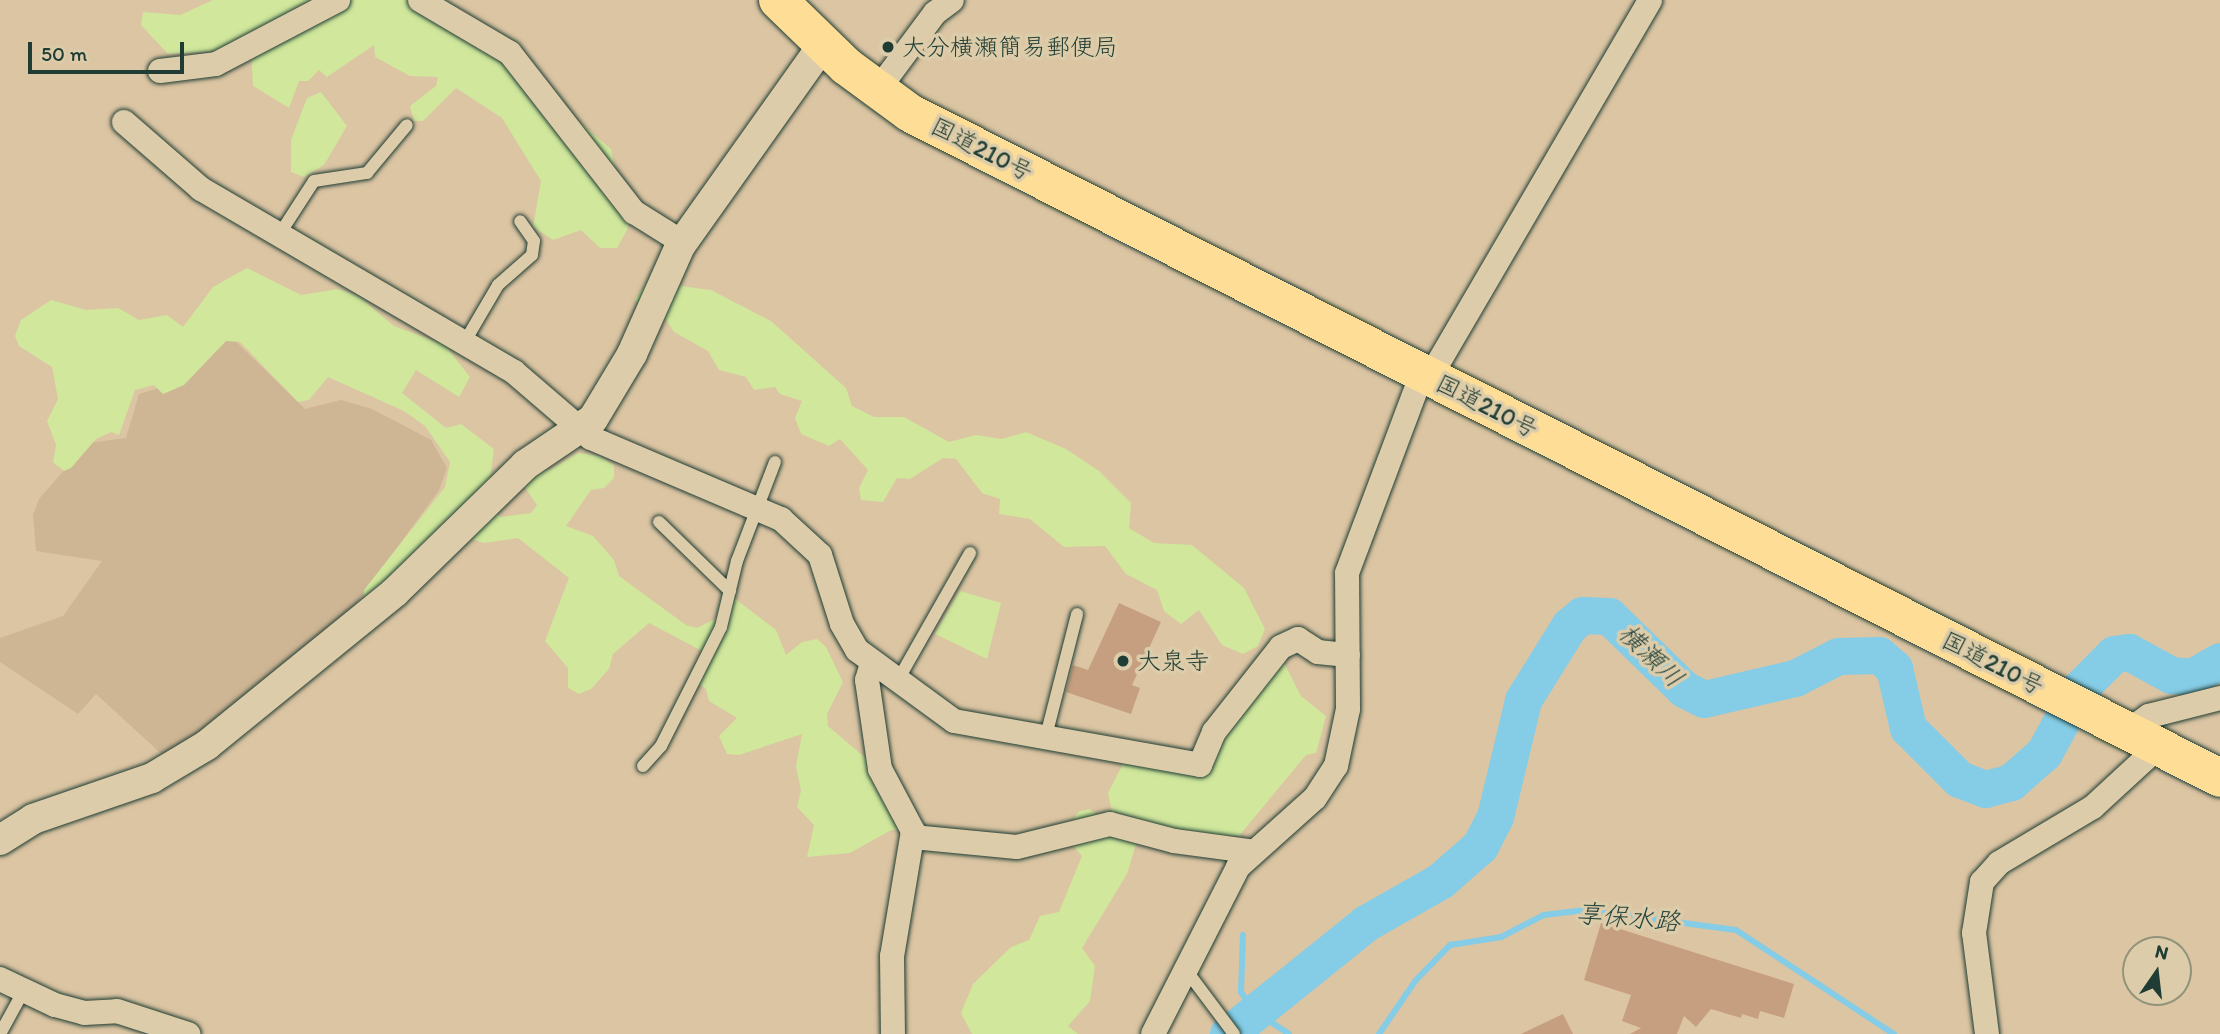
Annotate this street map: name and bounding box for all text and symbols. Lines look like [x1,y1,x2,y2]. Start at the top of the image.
scale bar [32,28,187,72]
place label: 大分横瀬簡易郵便局 [902,33,1118,61]
marker: 大分横瀬簡易郵便局 [880,39,896,55]
text: 50 m [41,41,87,66]
street label: 国道210号 [926,111,1038,187]
street label: 国道210号 [1431,368,1543,444]
water label: 横瀬川 [1612,618,1690,694]
street label: 国道210号 [1937,625,2049,701]
place label: 大泉寺 [1137,647,1209,675]
marker: 大泉寺 [1115,653,1131,669]
water label: 享保水路 [1575,898,1681,938]
north arrow [2122,936,2192,1006]
text: N [2153,939,2171,965]

